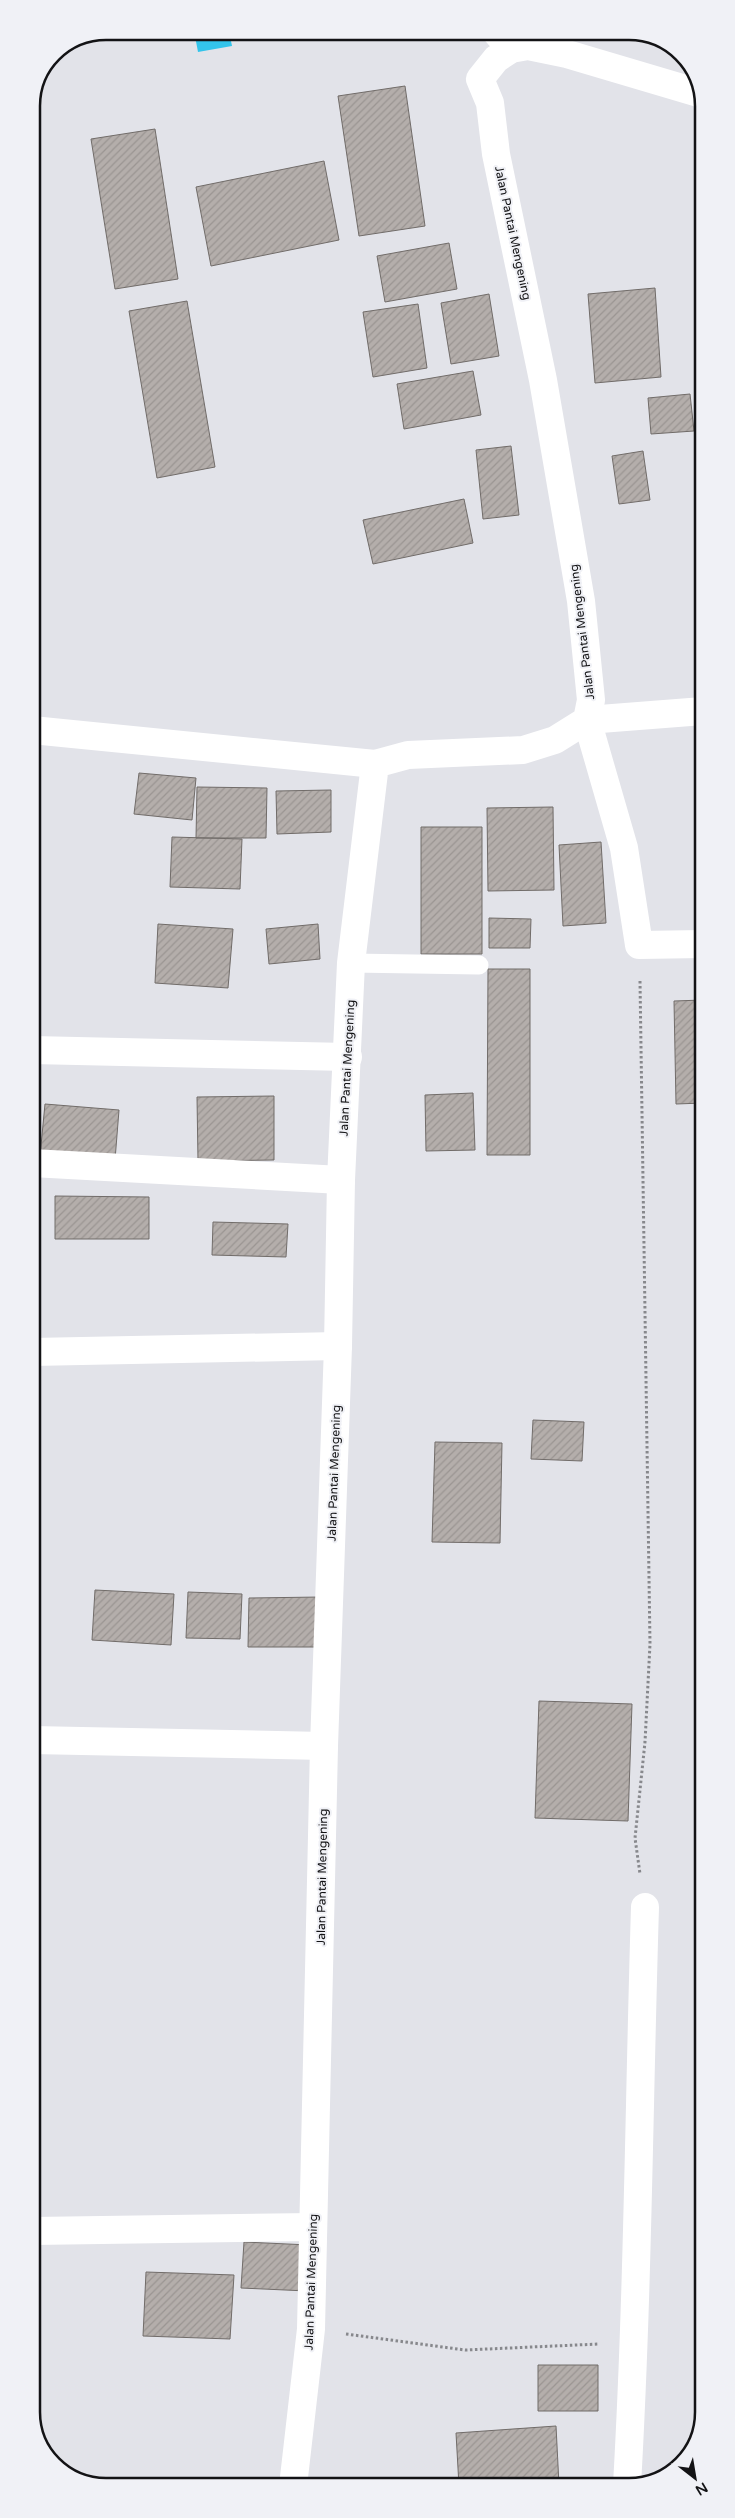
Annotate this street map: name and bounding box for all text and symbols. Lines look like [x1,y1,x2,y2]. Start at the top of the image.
street label: Jalan Pantai Mengening [492,165,534,301]
street label: Jalan Pantai Mengening [567,563,597,701]
street label: Jalan Pantai Mengening [336,999,358,1137]
street label: Jalan Pantai Mengening [325,1404,343,1542]
street label: Jalan Pantai Mengening [314,1809,330,1945]
street label: Jalan Pantai Mengening [302,2213,320,2351]
north arrow [670,2453,720,2503]
text: N [692,2479,711,2499]

